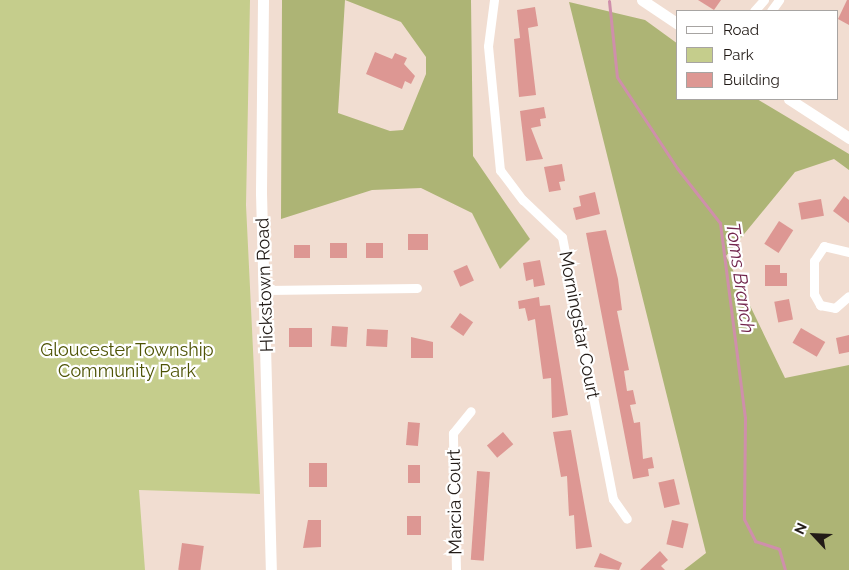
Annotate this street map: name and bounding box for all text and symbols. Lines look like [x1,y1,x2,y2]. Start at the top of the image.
legend [676,10,839,100]
text: Road [723,21,759,39]
text: Park [723,46,754,64]
text: Building [723,71,780,89]
street label: Hickstown Road [252,217,278,353]
water label: Toms Branch [721,221,759,335]
street label: Morningstar Court [554,249,604,401]
park label: Gloucester Township Community Park [40,340,214,382]
street label: Marcia Court [443,449,467,555]
north arrow [789,510,839,560]
text: N [791,520,810,537]

